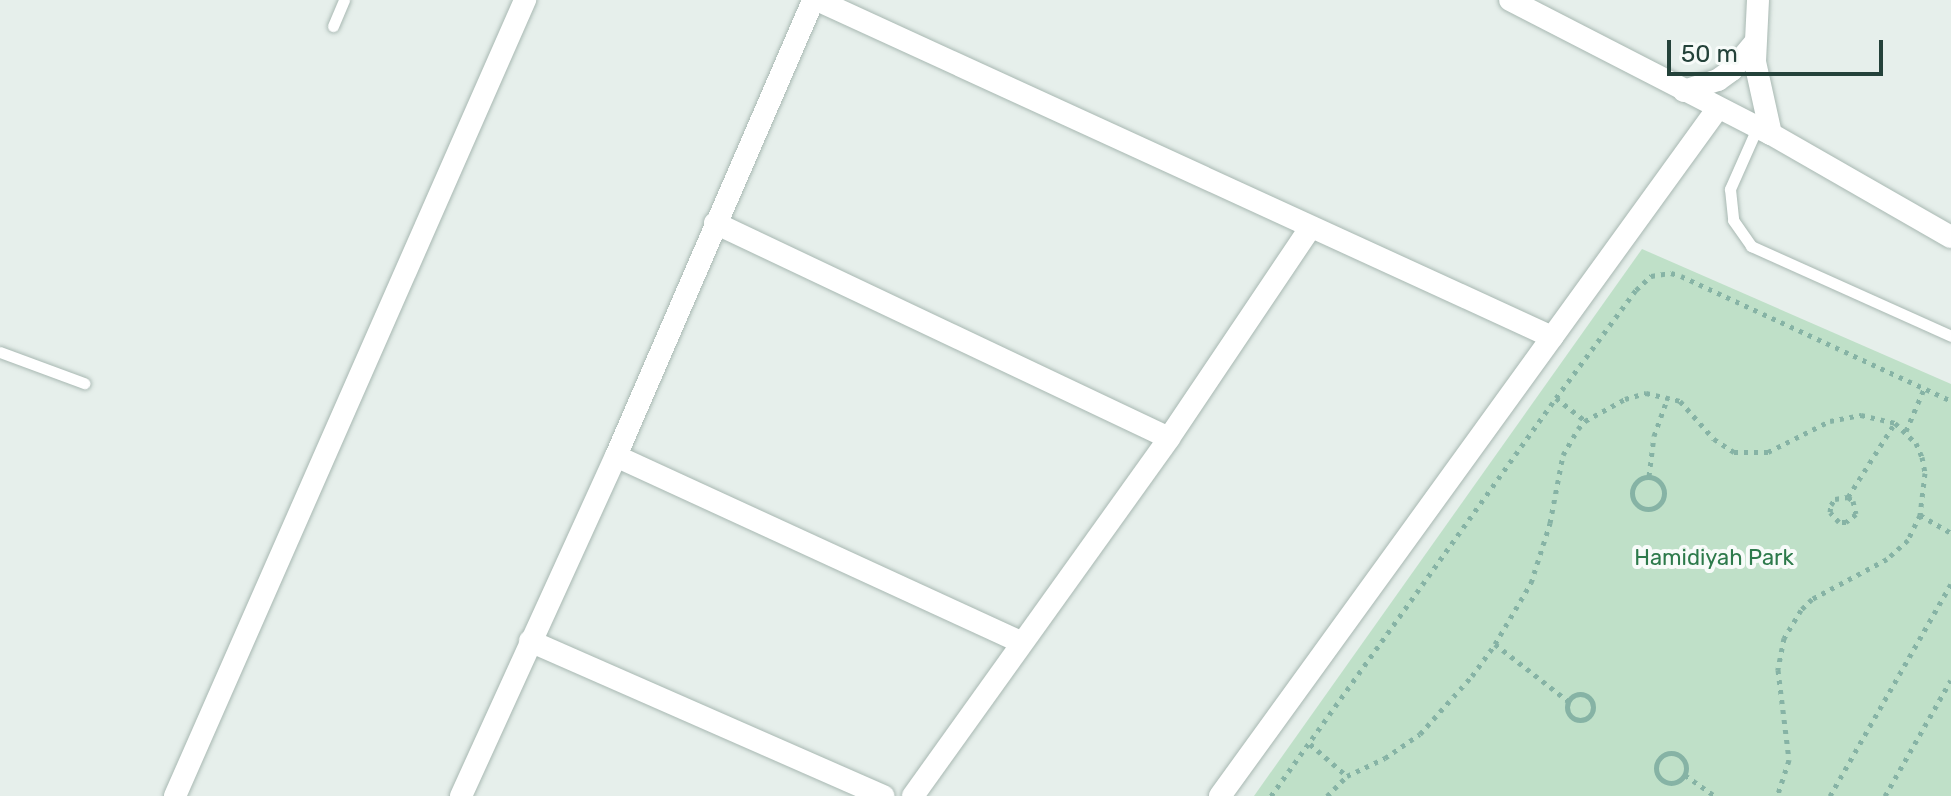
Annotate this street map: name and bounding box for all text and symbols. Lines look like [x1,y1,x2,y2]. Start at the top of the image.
scale bar [1671,24,1887,74]
text: 50 m [1681,40,1738,68]
park label: Hamidiyah Park [1634,545,1794,571]

